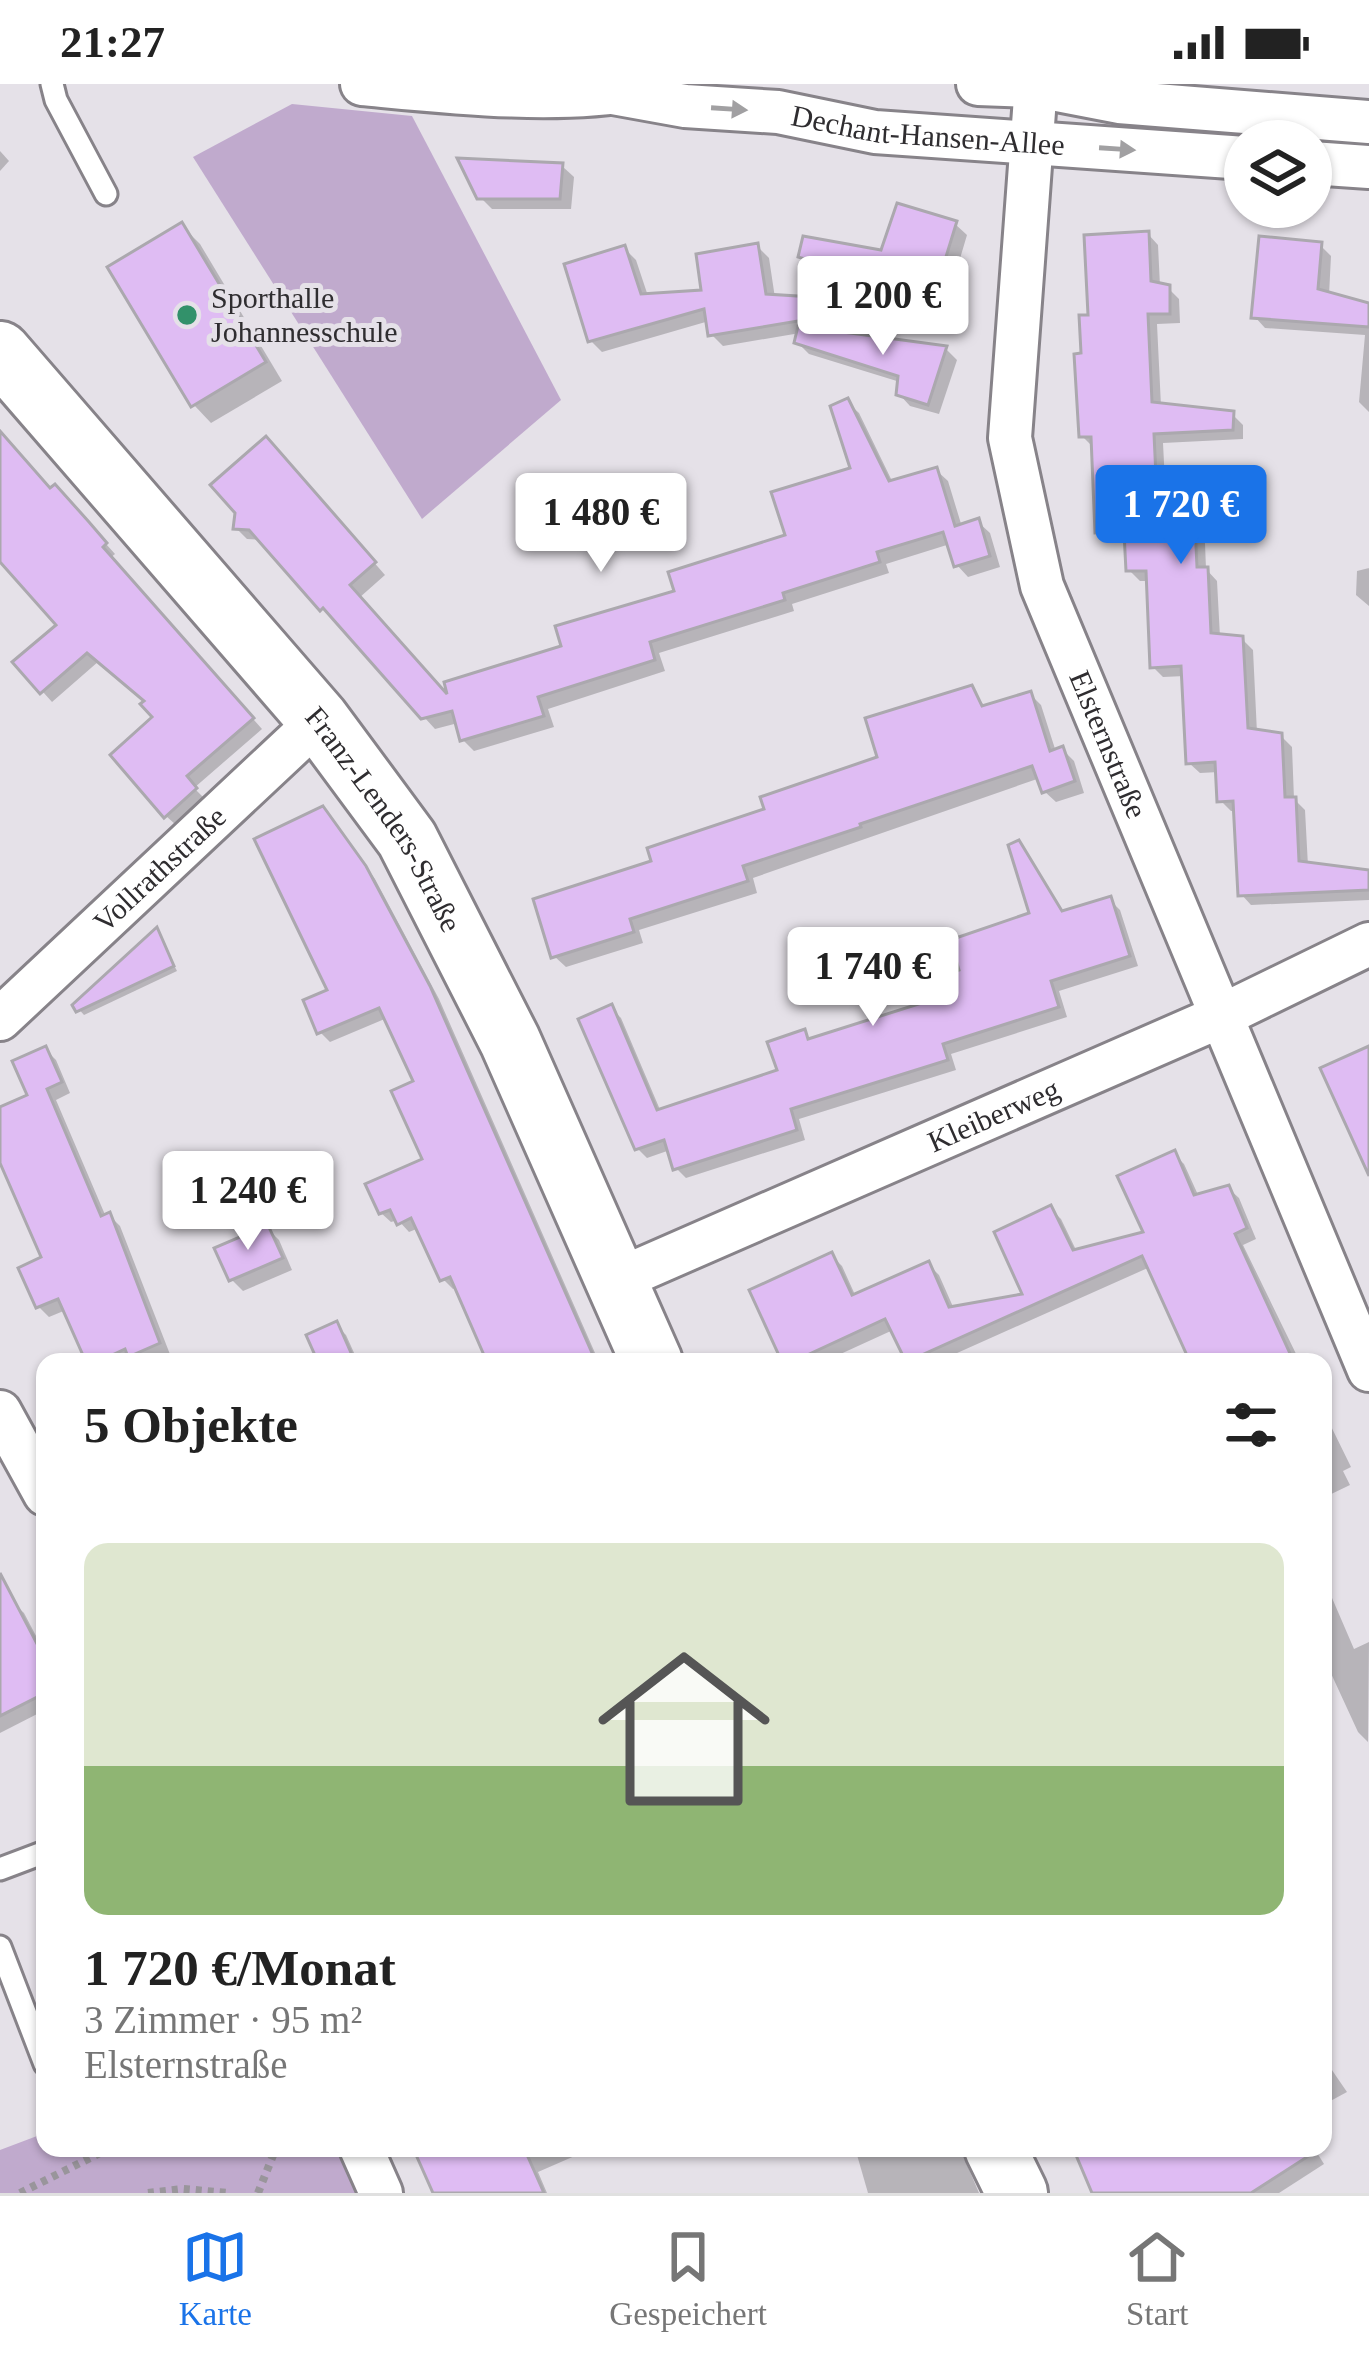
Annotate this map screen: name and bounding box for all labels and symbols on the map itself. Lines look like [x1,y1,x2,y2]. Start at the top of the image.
street label: Dechant-Hansen-Allee [789,98,1066,161]
one-way arrow [711,99,748,118]
one-way arrow [1098,140,1136,159]
pin: 1 200 € [772,256,994,358]
place label: Sporthalle Johannesschule [211,281,398,348]
marker: Sporthalle Johannesschule [174,302,200,328]
pin: 1 720 € [1070,465,1292,567]
pin: 1 480 € [490,473,712,575]
street label: Elsternstraße [1063,666,1154,823]
street label: Franz-Lenders-Straße [299,700,468,937]
street label: Vollrathstraße [87,799,232,938]
pin: 1 740 € [762,927,984,1029]
street label: Kleiberweg [923,1072,1064,1158]
pin: 1 240 € [137,1151,359,1253]

